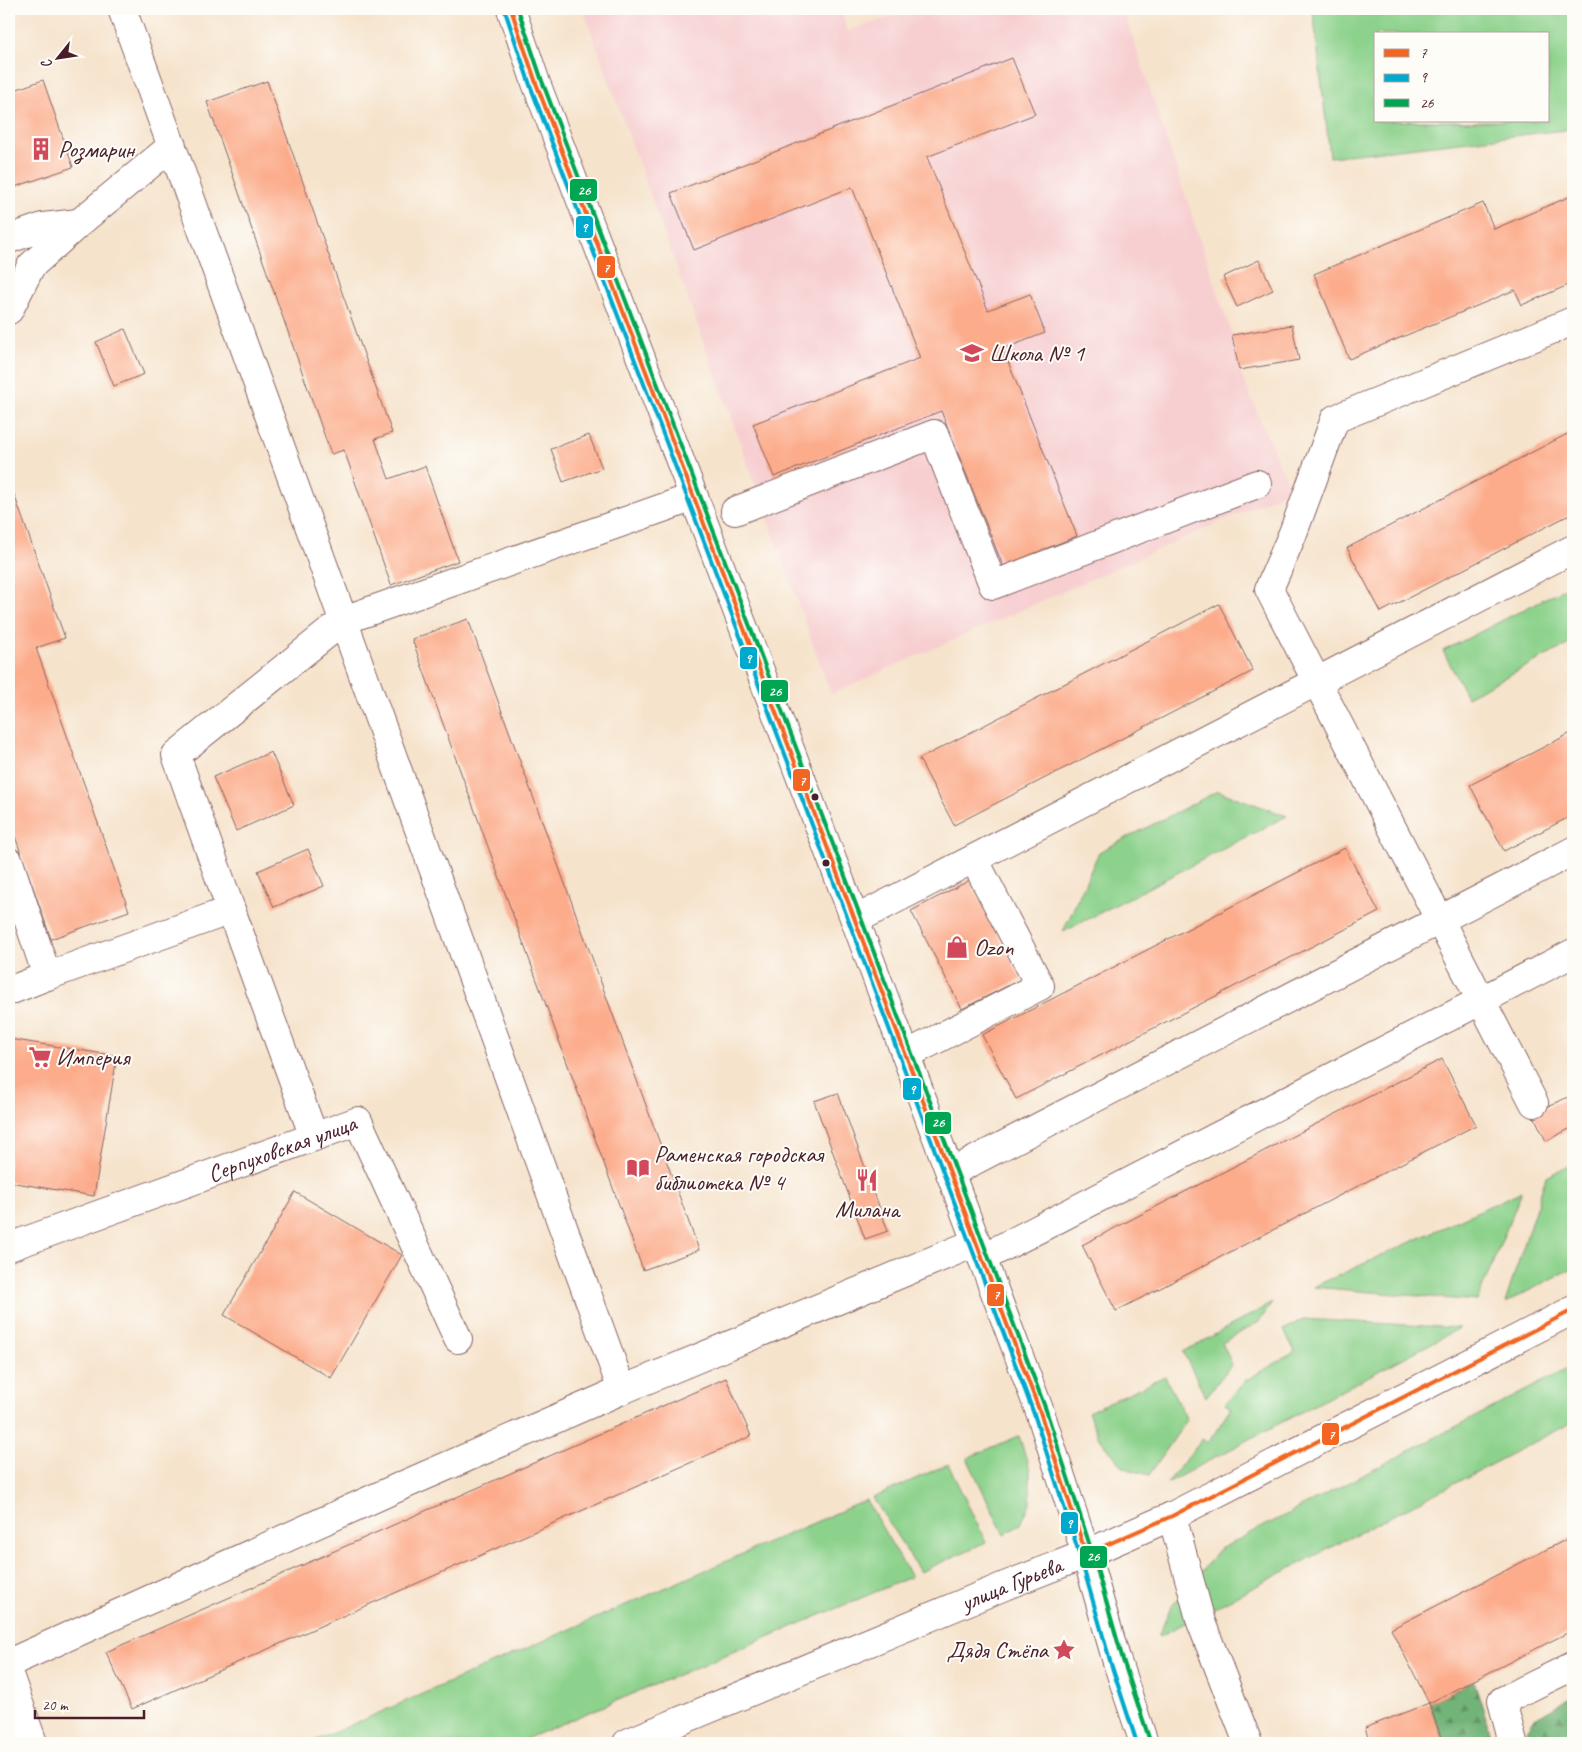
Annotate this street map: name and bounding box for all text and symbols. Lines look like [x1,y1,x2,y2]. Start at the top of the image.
north arrow [32,32,82,82]
legend [1374,32,1550,122]
text: 7 [1420,44,1428,63]
text: С [37,55,56,71]
text: 9 [1420,68,1428,87]
text: 26 [1420,94,1435,113]
place label: Розмарин [58,134,137,165]
building icon: Розмарин [28,136,54,162]
line badge: 26 [569,178,598,202]
text: 26 [578,182,592,199]
line badge: 9 [575,215,594,239]
text: 9 [581,219,589,236]
line badge: 7 [596,255,616,279]
text: 7 [603,259,611,276]
place label: Школа № 1 [989,338,1085,368]
school or university icon: Школа № 1 [959,340,985,366]
line badge: 9 [739,646,758,670]
text: 9 [745,650,753,667]
line badge: 26 [760,679,789,703]
text: 26 [769,683,783,700]
line badge: 7 [792,768,811,792]
text: 7 [799,772,807,789]
unlabelled marker [810,792,820,802]
unlabelled marker [821,858,831,868]
place label: Ozon [974,932,1014,962]
shop icon: Ozon [944,934,970,960]
place label: Империя [56,1042,131,1072]
supermarket icon: Империя [27,1044,53,1070]
line badge: 9 [902,1077,922,1101]
text: 9 [909,1081,917,1098]
street label: Серпуховская улица [203,1107,361,1189]
line badge: 26 [924,1111,952,1135]
text: 26 [932,1114,946,1131]
place label: Раменская городская библиотека № 4 [654,1139,825,1197]
library icon: Раменская городская библиотека № 4 [625,1155,651,1181]
restaurant icon: Милана [854,1167,880,1193]
place label: Милана [835,1194,901,1224]
line badge: 7 [986,1283,1005,1307]
text: 7 [993,1286,1001,1303]
line badge: 7 [1321,1422,1340,1446]
text: 7 [1328,1426,1336,1443]
line badge: 9 [1060,1511,1079,1535]
text: 9 [1066,1515,1074,1532]
line badge: 26 [1079,1545,1108,1569]
text: 26 [1087,1548,1101,1565]
street label: улица Гурьева [954,1549,1068,1618]
place label: Дядя Стёпа [947,1635,1049,1665]
place icon: Дядя Стёпа [1051,1637,1077,1663]
scale bar [35,1687,144,1719]
text: 20 m [42,1696,69,1715]

